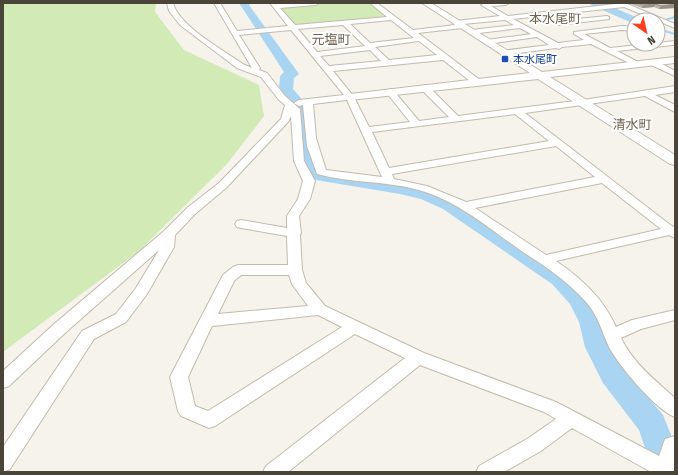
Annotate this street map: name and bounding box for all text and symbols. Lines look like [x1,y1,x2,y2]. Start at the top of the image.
district label: 本水尾町 [529,11,581,26]
north arrow [626,12,666,52]
district label: 元塩町 [311,32,351,47]
text: N [645,33,658,47]
place label: 本水尾町 [513,53,557,66]
marker: 本水尾町 [500,54,510,64]
district label: 清水町 [612,117,652,132]

